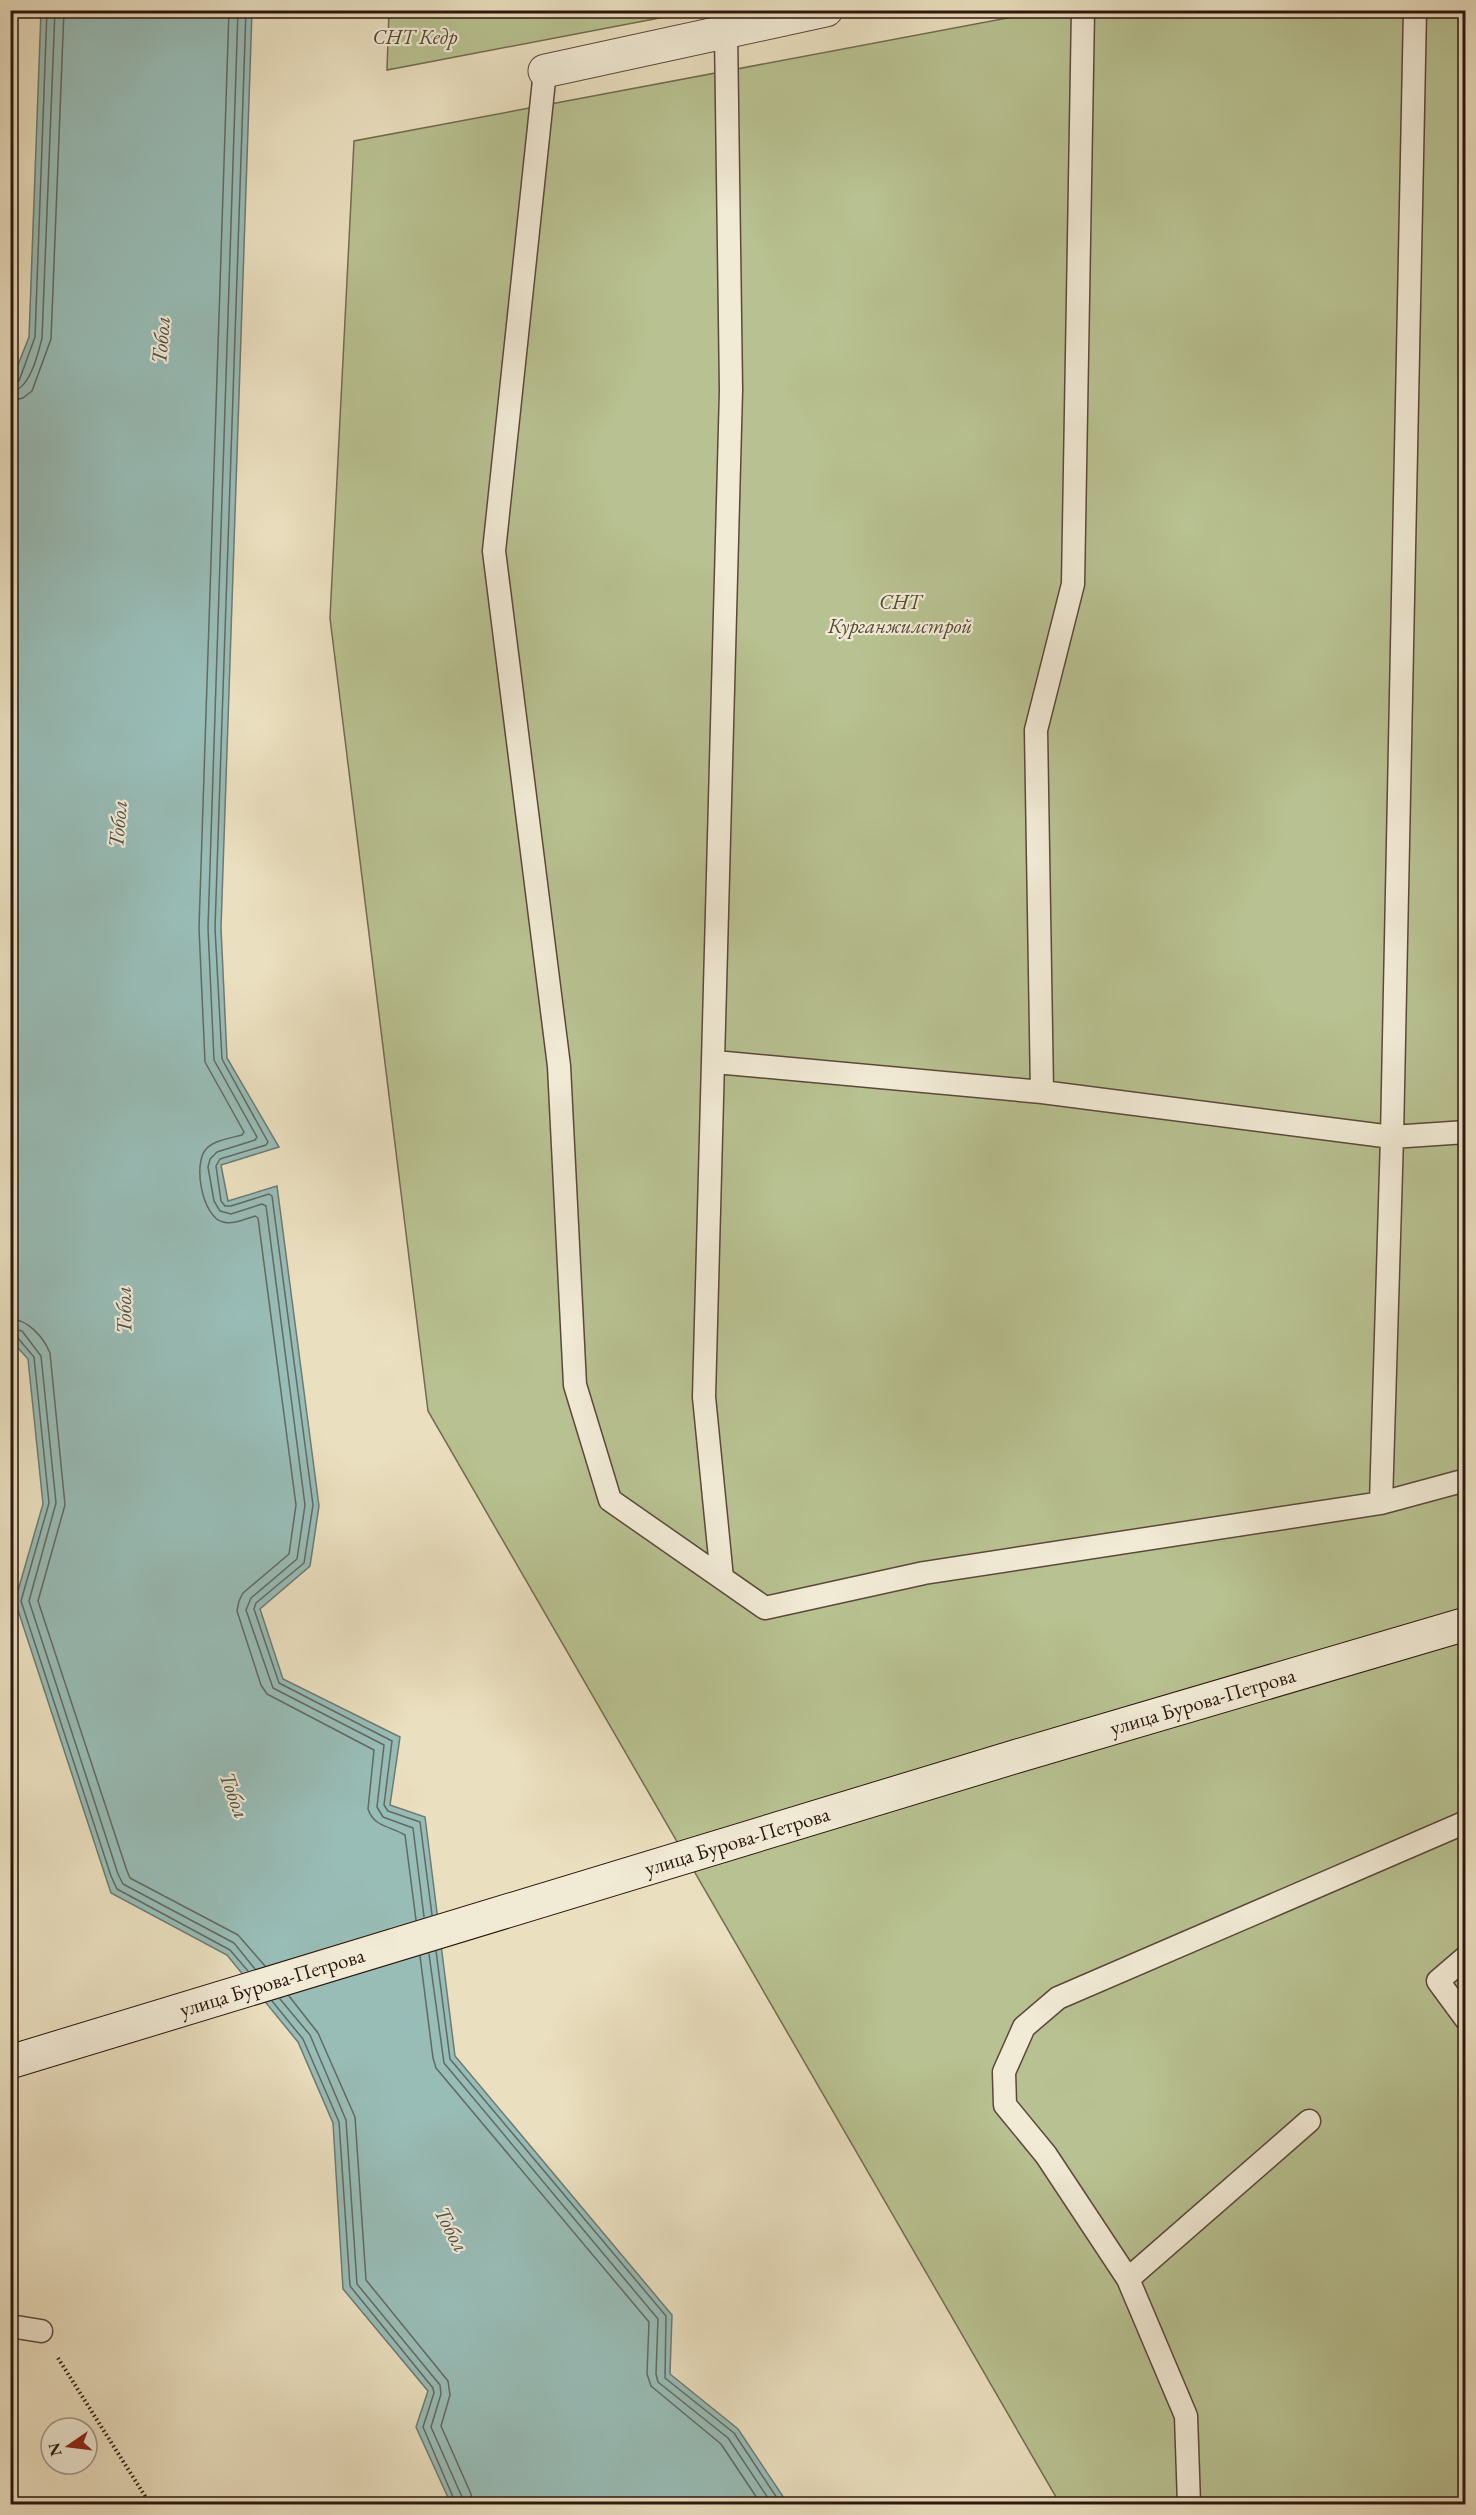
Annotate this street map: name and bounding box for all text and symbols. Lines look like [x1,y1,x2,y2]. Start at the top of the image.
park label: СНТ Кедр [372,23,458,50]
water label: Тобол [144,315,177,365]
park label: СНТ Курганжилстрой [827,588,973,639]
water label: Тобол [101,799,134,849]
water label: Тобол [109,1286,138,1334]
street label: улица Бурова-Петрова [1107,1661,1299,1741]
water label: Тобол [213,1768,256,1823]
street label: улица Бурова-Петрова [641,1800,833,1881]
street label: улица Бурова-Петрова [176,1941,368,2023]
water label: Тобол [428,2201,476,2257]
north arrow [39,2416,99,2476]
text: N [43,2441,67,2458]

